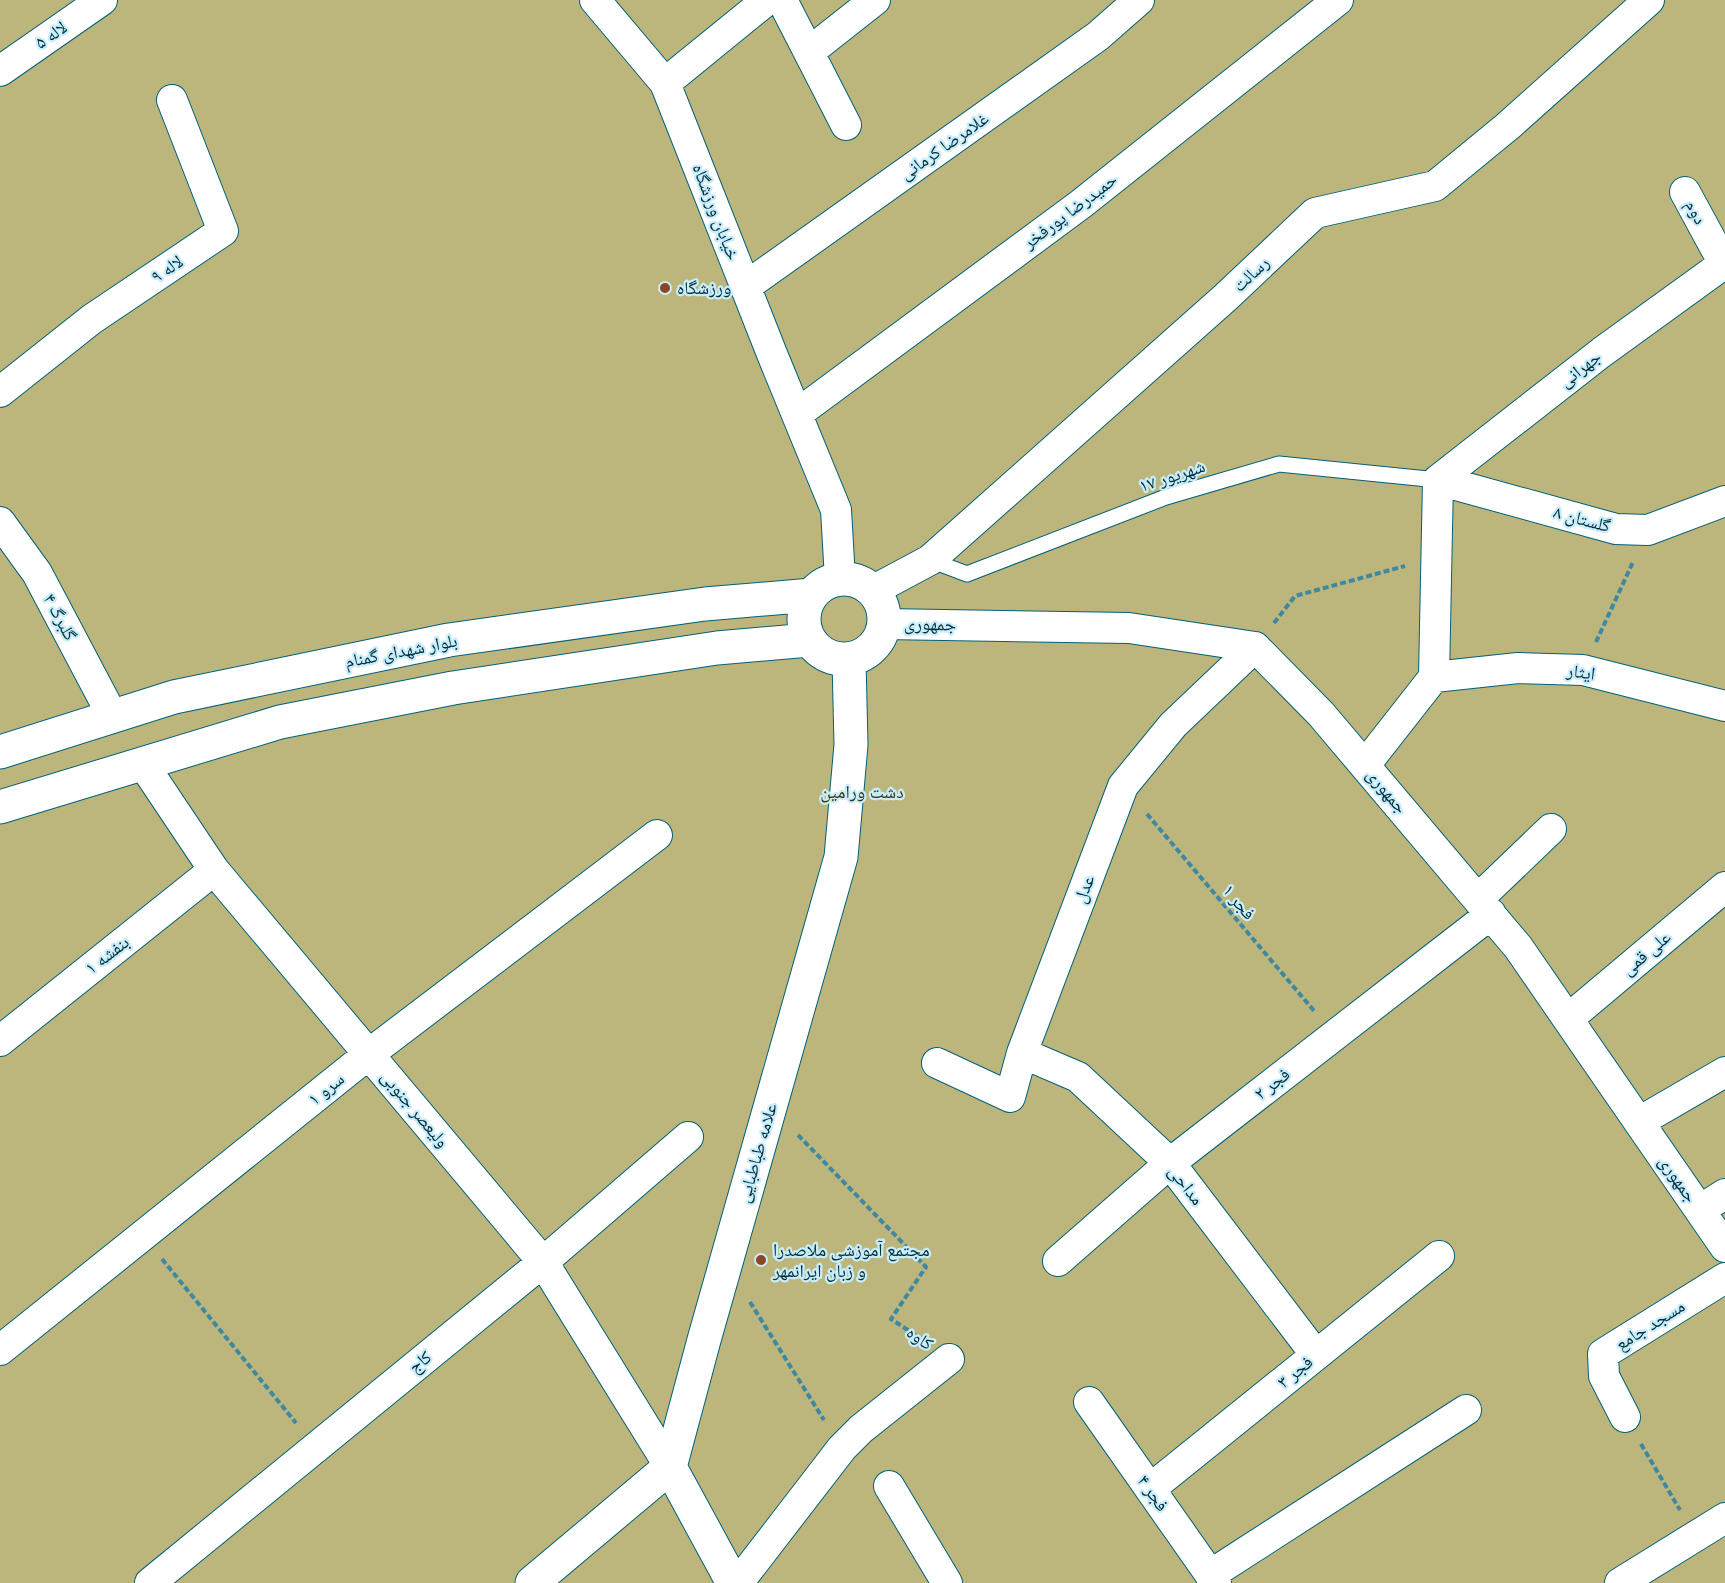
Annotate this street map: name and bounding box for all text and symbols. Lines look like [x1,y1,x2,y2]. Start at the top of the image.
street label: لاله ۵ [31,16,71,53]
street label: غلامرضا کرمانی [895,107,993,185]
street label: خیابان ورزشگاه [688,161,744,263]
street label: حمیدرضا پورفخر [1018,168,1122,254]
street label: دوم [1680,196,1712,229]
street label: لاله ۹ [147,250,187,287]
street label: رسالت [1228,252,1273,296]
place label: ورزشگاه [677,277,731,298]
marker: ورزشگاه [658,281,672,295]
street label: جهرانی [1555,346,1605,392]
street label: ۱۷ شهریور [1136,455,1208,496]
street label: گلستان ۸ [1551,501,1613,537]
street label: گلبرگ ۴ [39,590,82,644]
street label: جمهوری [904,613,956,635]
street label: بلوار شهدای گمنام [343,629,459,674]
street label: ایثار [1564,659,1597,684]
street label: جمهوری [1362,764,1412,818]
park label: دشت ورامین [820,781,904,803]
street label: عدل [1069,872,1099,906]
street label: فجر ۱ [1219,880,1260,924]
street label: علی قمی [1617,926,1675,980]
street label: بنفشه ۱ [81,931,133,979]
street label: فجر ۲ [1250,1063,1294,1104]
street label: ولیعصر جنوبی [376,1066,454,1152]
street label: سرو ۱ [303,1068,348,1109]
street label: علامه طباطبایی [732,1101,782,1205]
street label: جمهوری [1654,1151,1702,1207]
street label: مداحی [1164,1161,1208,1209]
place label: مجتمع آموزشی ملاصدرا و زبان ایرانمهر [772,1239,930,1282]
marker: مجتمع آموزشی ملاصدرا و زبان ایرانمهر [754,1253,768,1267]
street label: مسجد جامع [1611,1295,1689,1356]
street label: کاوه [903,1321,938,1354]
street label: کاج [404,1346,437,1379]
street label: فجر ۳ [1273,1351,1317,1392]
street label: فجر ۴ [1133,1471,1173,1515]

